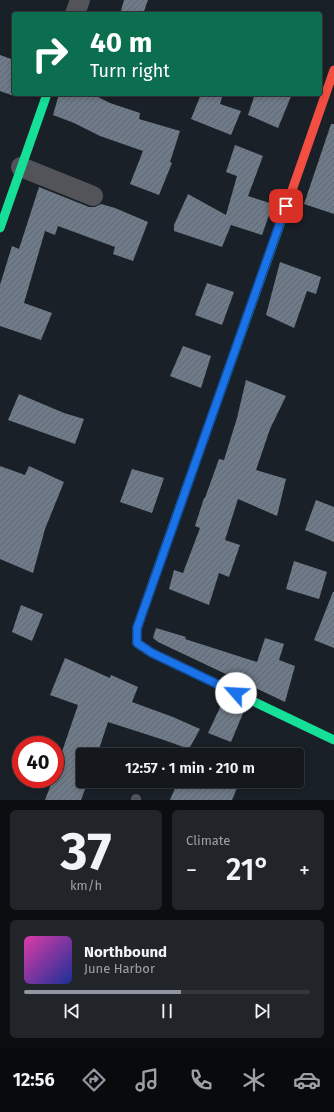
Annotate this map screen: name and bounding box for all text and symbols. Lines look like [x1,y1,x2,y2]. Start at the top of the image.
text: 40 m [90,26,153,59]
icon: right [24,28,76,80]
text: Turn right [90,60,170,82]
pin [269,189,303,223]
icon: arrive [275,195,297,217]
position arrow [215,672,257,714]
speed limit sign: 40 [12,736,64,788]
text: 12:57 · 1 min · 210 m [125,759,255,777]
text: 37 [60,820,112,883]
text: Climate [186,833,230,848]
text: 21° [226,852,270,888]
text: − [186,857,197,884]
text: + [299,857,310,884]
text: km/h [70,878,102,893]
text: Northbound [84,943,167,961]
text: June Harbor [84,961,155,976]
icon: previous [61,1000,83,1022]
icon: pause [156,1000,178,1022]
icon: next [251,1000,273,1022]
icon: directions [80,1066,108,1094]
icon: music [133,1066,161,1094]
icon: phone [187,1066,215,1094]
icon: climate [240,1066,268,1094]
icon: car [293,1066,321,1094]
text: 12:56 [13,1069,55,1091]

